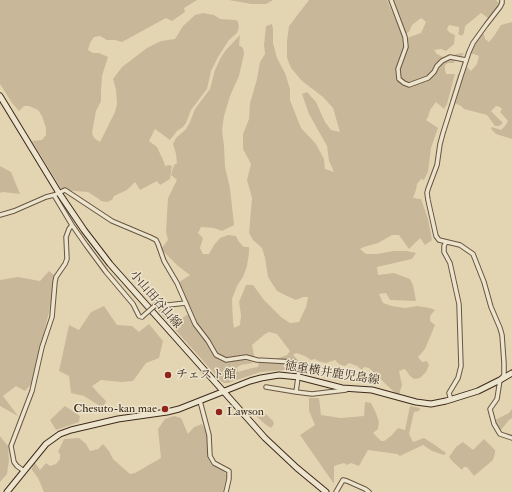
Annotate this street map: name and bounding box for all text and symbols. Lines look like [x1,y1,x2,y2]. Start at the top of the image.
street label: 小山田谷山線 [126,268,184,332]
street label: 徳重横井鹿児島線 [283,359,381,389]
place label: チェスト館 [176,368,236,382]
marker: チェスト館 [163,370,173,380]
place label: Chesuto-kan mae [73,402,157,416]
marker: Chesuto-kan mae [160,404,170,414]
place label: Lawson [227,405,264,419]
marker: Lawson [214,407,224,417]

